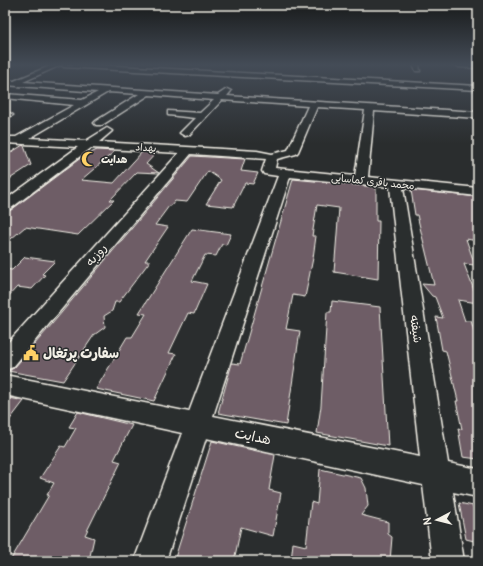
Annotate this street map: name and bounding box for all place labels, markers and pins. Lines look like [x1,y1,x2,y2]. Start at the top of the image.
mosque icon: هدایت [80,150,98,168]
place label: هدایت [101,154,128,166]
public building icon: سفارت پرتغال [22,344,40,362]
place label: سفارت پرتغال [43,345,119,362]

